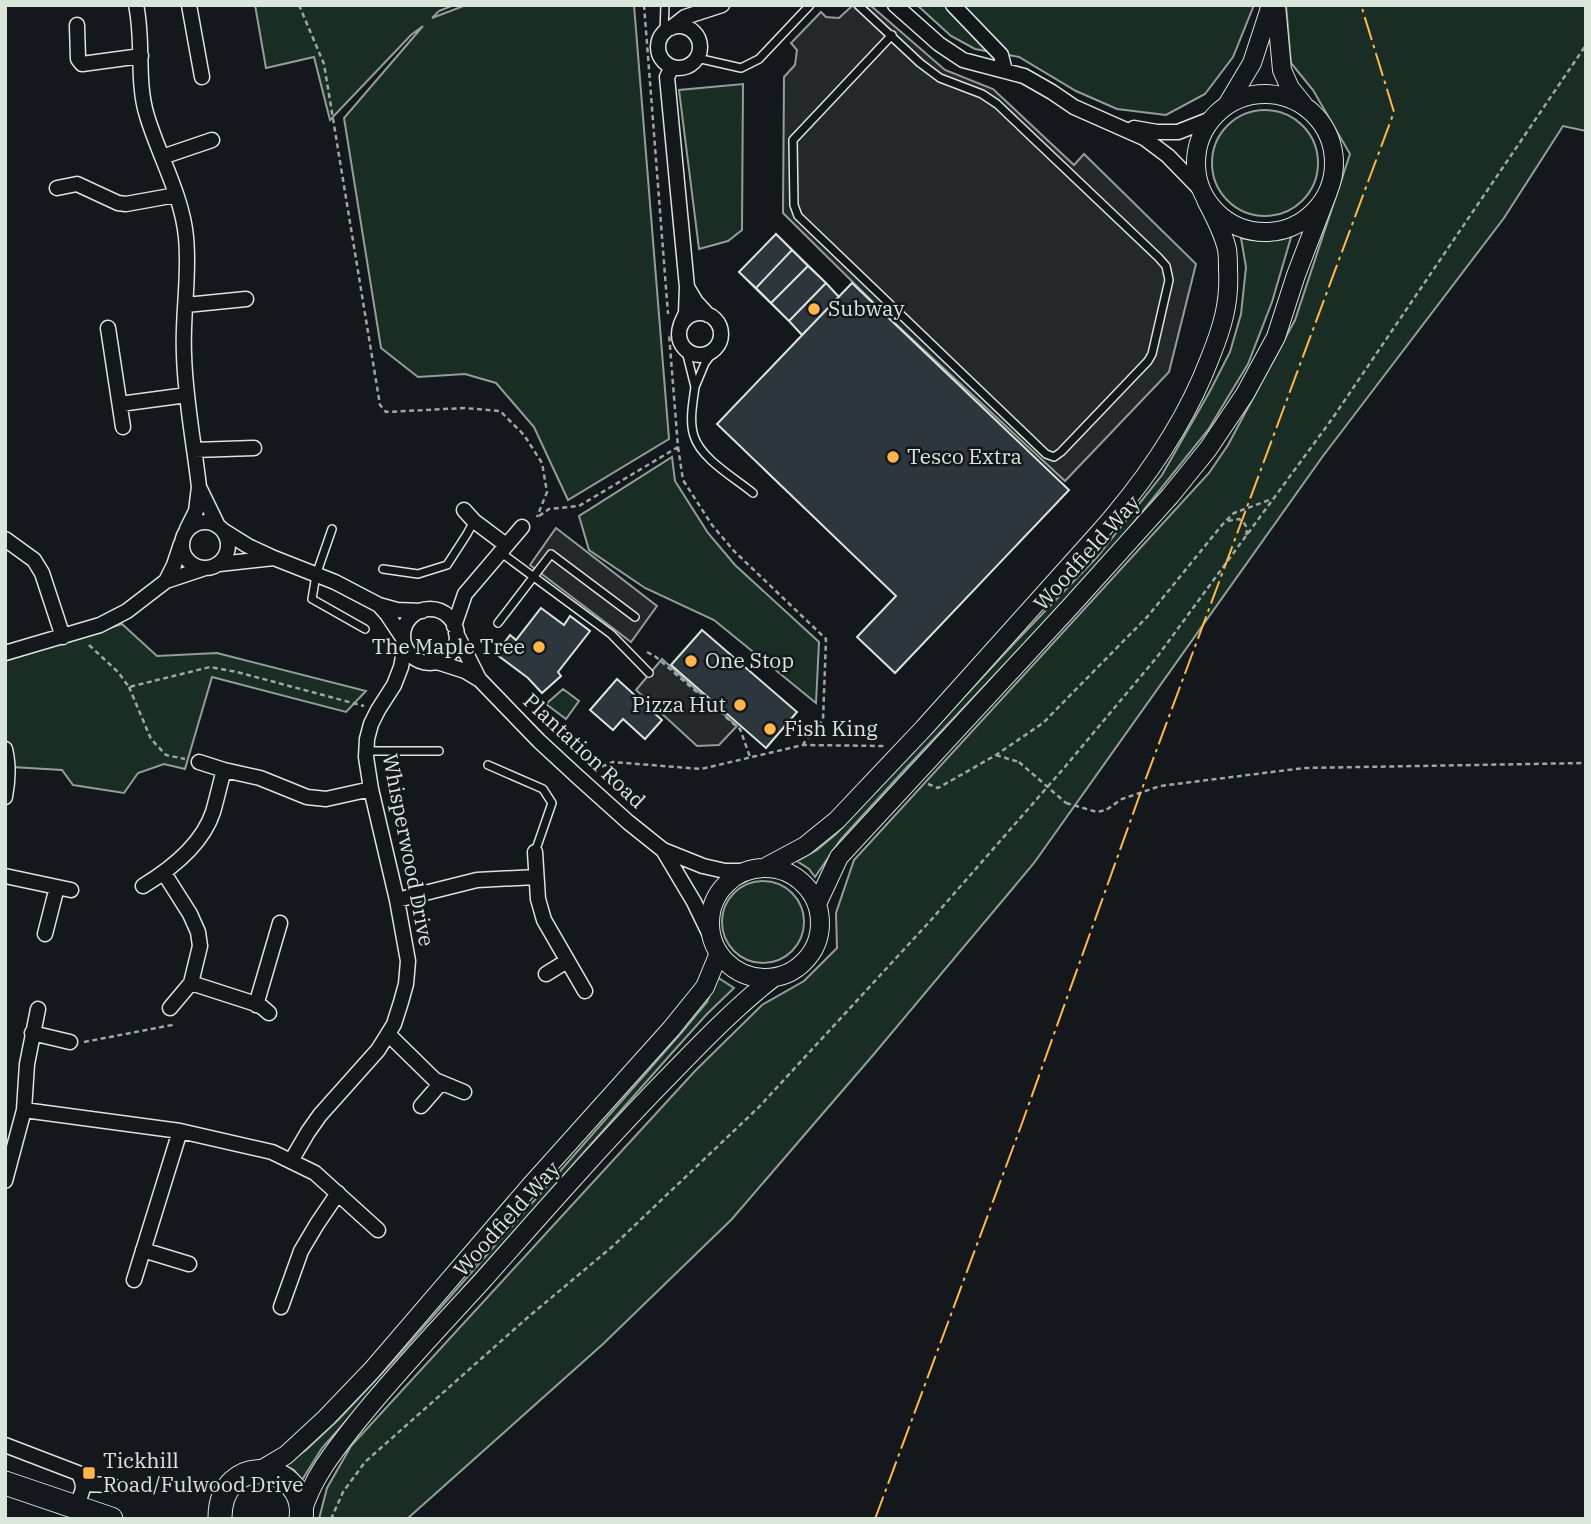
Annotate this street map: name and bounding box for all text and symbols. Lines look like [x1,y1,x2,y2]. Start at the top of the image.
place label: Subway [828,294,905,322]
marker: Subway [806,301,822,317]
place label: Tesco Extra [907,442,1022,470]
marker: Tesco Extra [885,449,901,465]
street label: Woodfield Way [1027,488,1146,616]
place label: The Maple Tree [372,632,525,660]
marker: The Maple Tree [531,639,547,655]
place label: One Stop [705,646,794,674]
marker: One Stop [683,653,699,669]
street label: Plantation Road [518,686,652,814]
place label: Pizza Hut [632,690,726,718]
marker: Pizza Hut [732,697,748,713]
place label: Fish King [784,714,878,742]
marker: Fish King [762,721,778,737]
street label: Whisperwood Drive [377,751,441,948]
street label: Woodfield Way [447,1154,566,1282]
place label: Tickhill Road/Fulwood Drive [103,1446,304,1498]
marker: Tickhill Road/Fulwood Drive [81,1465,97,1481]

